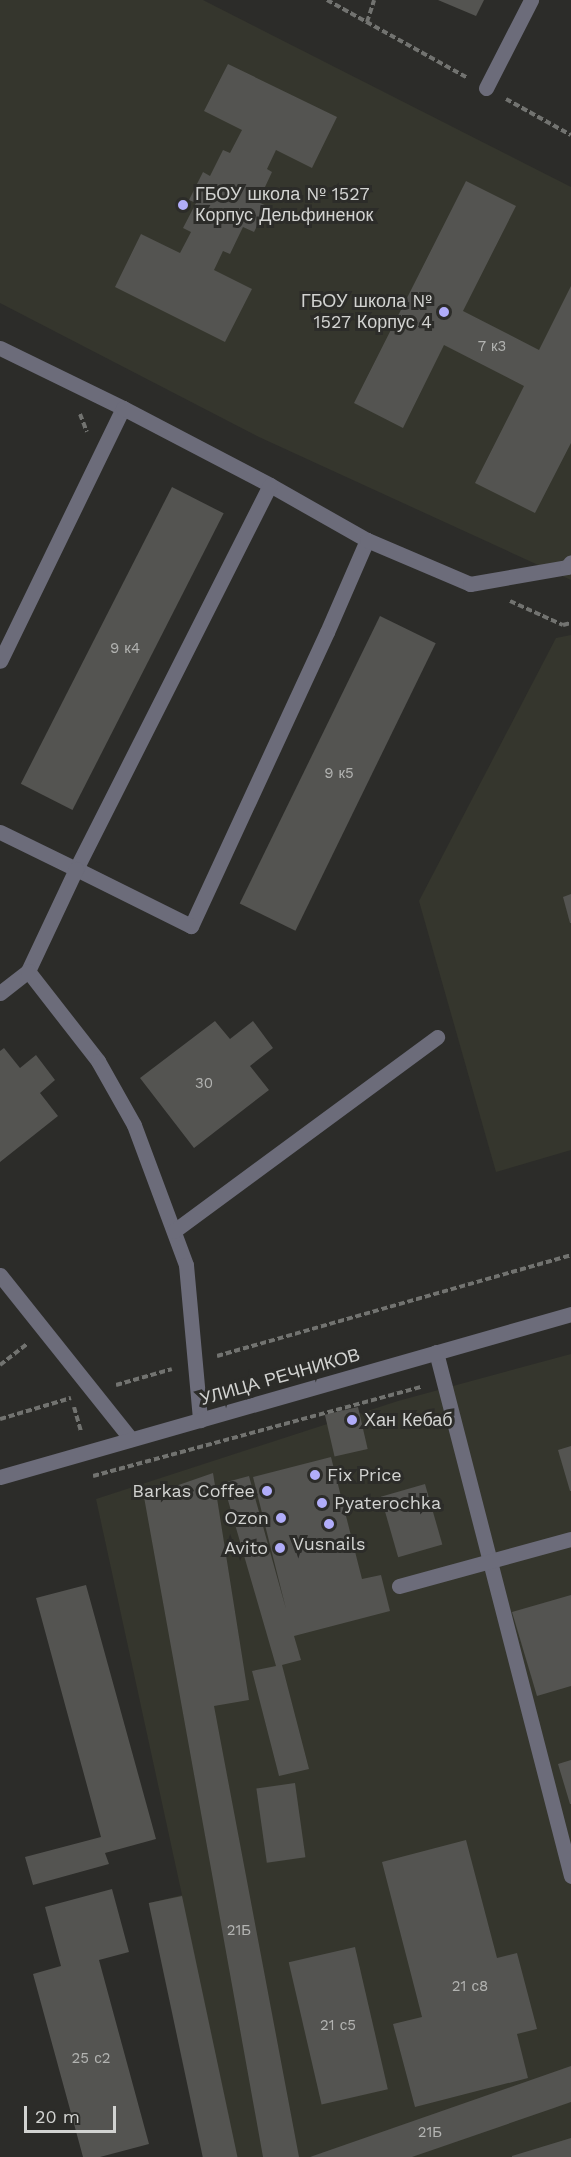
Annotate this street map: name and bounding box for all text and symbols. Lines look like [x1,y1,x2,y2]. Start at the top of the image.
place label: ГБОУ школа № 1527 Корпус Дельфиненок [195,184,373,226]
marker: ГБОУ школа № 1527 Корпус Дельфиненок [176,198,190,212]
place label: ГБОУ школа № 1527 Корпус 4 [301,291,432,334]
marker: ГБОУ школа № 1527 Корпус 4 [437,305,451,319]
house number: 7 к3 [478,338,506,356]
house number: 9 к4 [110,640,140,658]
house number: 9 к5 [324,765,354,783]
house number: 30 [195,1075,213,1093]
street label: УЛИЦА РЕЧНИКОВ [198,1344,362,1410]
place label: Хан Кебаб [364,1409,453,1431]
marker: Хан Кебаб [345,1413,359,1427]
place label: Fix Price [327,1464,402,1486]
marker: Fix Price [308,1468,322,1482]
place label: Barkas Coffee [132,1480,255,1502]
marker: Barkas Coffee [260,1484,274,1498]
place label: Pyaterochka [334,1492,441,1514]
marker: Pyaterochka [315,1496,329,1510]
place label: Ozon [224,1507,269,1529]
marker: Ozon [274,1511,288,1525]
marker: Vusnails [322,1517,336,1531]
place label: Vusnails [293,1533,365,1555]
place label: Avito [224,1537,268,1559]
marker: Avito [273,1541,287,1555]
house number: 21Б [227,1922,251,1940]
house number: 21 с8 [452,1978,488,1996]
house number: 21 с5 [320,2017,356,2035]
house number: 25 с2 [72,2050,110,2068]
scale bar [27,2094,118,2132]
text: 20 m [35,2106,80,2127]
house number: 21Б [418,2124,442,2142]

